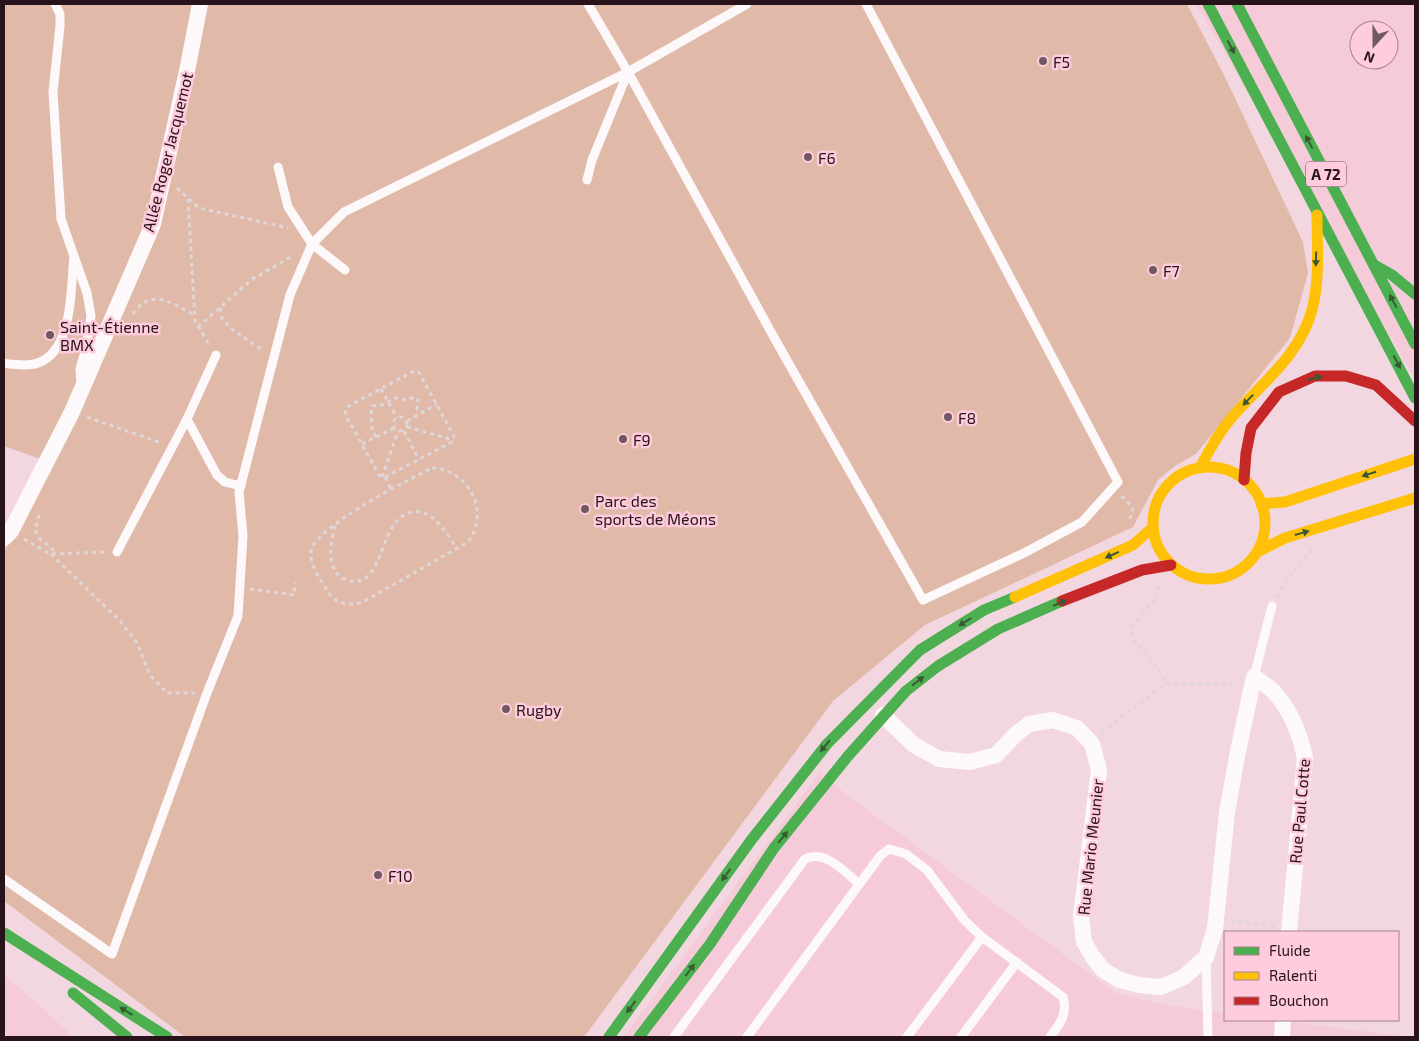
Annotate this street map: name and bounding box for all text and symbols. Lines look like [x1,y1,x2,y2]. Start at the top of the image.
north arrow [1349,20,1399,70]
one-way arrow [1227,40,1235,54]
text: N [1361,48,1377,67]
place label: F5 [1053,52,1070,71]
marker: F5 [1037,55,1049,67]
street label: Allée Roger Jacquemot [138,70,196,234]
one-way arrow [1305,134,1313,149]
place label: F6 [818,148,836,167]
marker: F6 [802,151,814,163]
road number: A 72 [1306,162,1346,186]
one-way arrow [1312,252,1320,268]
place label: F7 [1163,261,1180,280]
marker: F7 [1147,264,1159,276]
one-way arrow [1389,294,1397,308]
place label: Saint-Étienne BMX [60,317,159,354]
marker: Saint-Étienne BMX [44,329,56,341]
one-way arrow [1392,356,1401,369]
one-way arrow [1307,374,1322,382]
one-way arrow [1242,394,1254,406]
place label: F8 [958,408,976,427]
marker: F8 [942,411,954,423]
place label: F9 [633,430,651,449]
marker: F9 [617,433,629,445]
one-way arrow [1361,471,1376,479]
place label: Parc des sports de Méons [595,491,716,528]
marker: Parc des sports de Méons [579,503,591,515]
one-way arrow [1295,529,1310,537]
one-way arrow [1105,551,1119,559]
one-way arrow [1053,598,1067,606]
one-way arrow [958,618,971,627]
one-way arrow [911,676,924,687]
place label: Rugby [516,700,562,719]
marker: Rugby [500,703,512,715]
one-way arrow [819,740,831,752]
street label: Rue Paul Cotte [1285,758,1313,864]
street label: Rue Mario Meunier [1073,777,1107,916]
one-way arrow [777,831,788,844]
place label: F10 [388,866,413,885]
one-way arrow [721,868,731,882]
marker: F10 [372,869,384,881]
legend [1224,931,1399,1021]
text: Fluide [1269,941,1310,959]
one-way arrow [684,964,695,977]
text: Ralenti [1269,966,1317,984]
text: Bouchon [1269,991,1329,1009]
one-way arrow [626,1000,636,1014]
one-way arrow [119,1007,132,1016]

